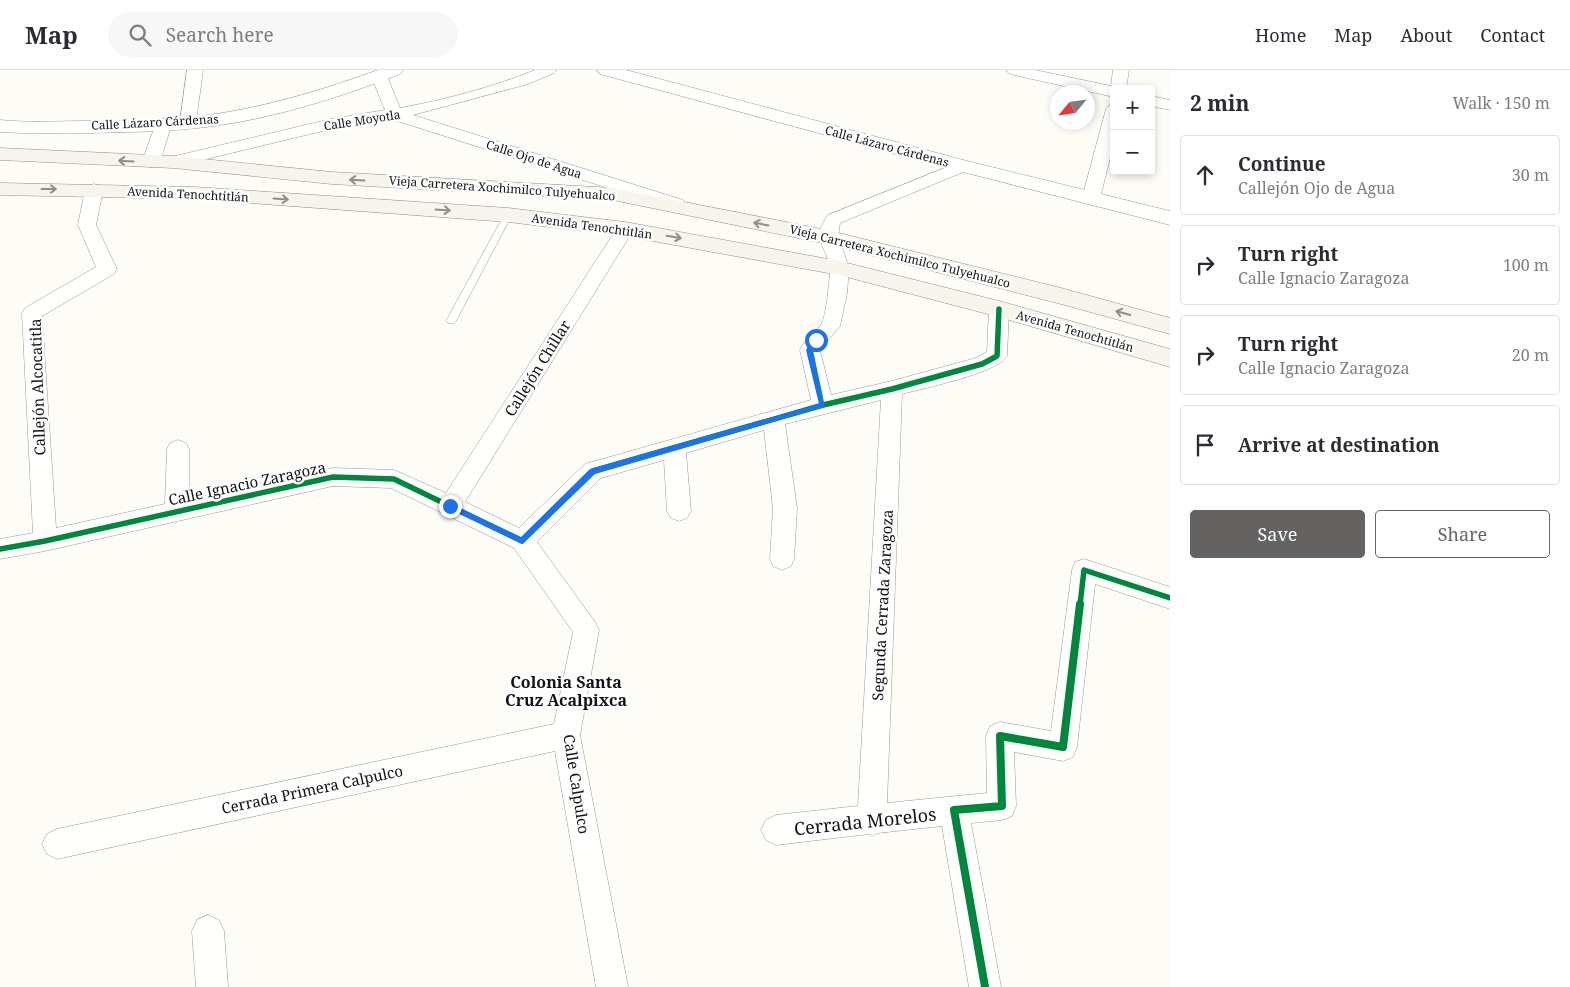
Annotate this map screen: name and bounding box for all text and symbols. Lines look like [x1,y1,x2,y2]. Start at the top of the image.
search box [108,12,458,57]
text: Map [25,18,78,51]
icon: search [126,21,154,49]
text: Search here [166,22,274,48]
text: Home [1255,23,1306,47]
text: Map [1334,23,1372,47]
text: About [1400,23,1452,47]
text: Contact [1480,23,1545,47]
north arrow [1050,85,1095,130]
map controls [1110,85,1155,175]
button: + [1110,85,1155,130]
text: 2 min [1190,89,1249,117]
text: Walk · 150 m [1453,92,1550,114]
street label: Calle Moyotla [322,106,402,134]
street label: Calle Lázaro Cárdenas [91,110,219,134]
street label: Calle Lázaro Cárdenas [823,121,951,171]
button: − [1110,130,1155,175]
street label: Calle Ojo de Agua [484,136,584,183]
text: Continue [1238,151,1326,177]
one-way arrow [118,156,134,165]
icon: ahead [1191,161,1219,189]
text: 30 m [1512,164,1549,186]
street label: Vieja Carretera Xochimilco Tulyehualco [388,172,616,204]
one-way arrow [350,175,366,184]
text: Callejón Ojo de Agua [1238,177,1395,199]
street label: Avenida Tenochtitlán [127,182,250,206]
one-way arrow [40,184,56,194]
one-way arrow [273,194,289,204]
one-way arrow [435,206,451,215]
street label: Avenida Tenochtitlán [531,209,654,243]
one-way arrow [754,219,770,228]
street label: Vieja Carretera Xochimilco Tulyehualco [788,220,1012,292]
one-way arrow [666,232,682,242]
text: Turn right [1238,241,1338,267]
icon: right [1191,251,1219,279]
text: 100 m [1503,254,1549,276]
text: Calle Ignacio Zaragoza [1238,267,1409,289]
street label: Avenida Tenochtitlán [1014,306,1136,356]
one-way arrow [1115,308,1131,317]
street label: Callejón Chillar [499,316,575,420]
street label: Callejón Alcocatitla [25,318,49,456]
route start [805,329,828,352]
text: Turn right [1238,331,1338,357]
icon: right [1191,341,1219,369]
text: 20 m [1512,344,1549,366]
text: Calle Ignacio Zaragoza [1238,357,1409,379]
icon: arrive [1191,431,1219,459]
text: Arrive at destination [1238,432,1440,458]
street label: Calle Ignacio Zaragoza [166,457,328,509]
route end [439,495,462,518]
street label: Segunda Cerrada Zaragoza [867,509,897,701]
button: Save [1190,510,1365,558]
button: Share [1375,510,1550,558]
district label: Colonia Santa Cruz Acalpixca [505,671,627,711]
street label: Calle Calpulco [559,733,595,835]
street label: Cerrada Primera Calpulco [219,760,405,818]
street label: Cerrada Morelos [793,802,937,840]

